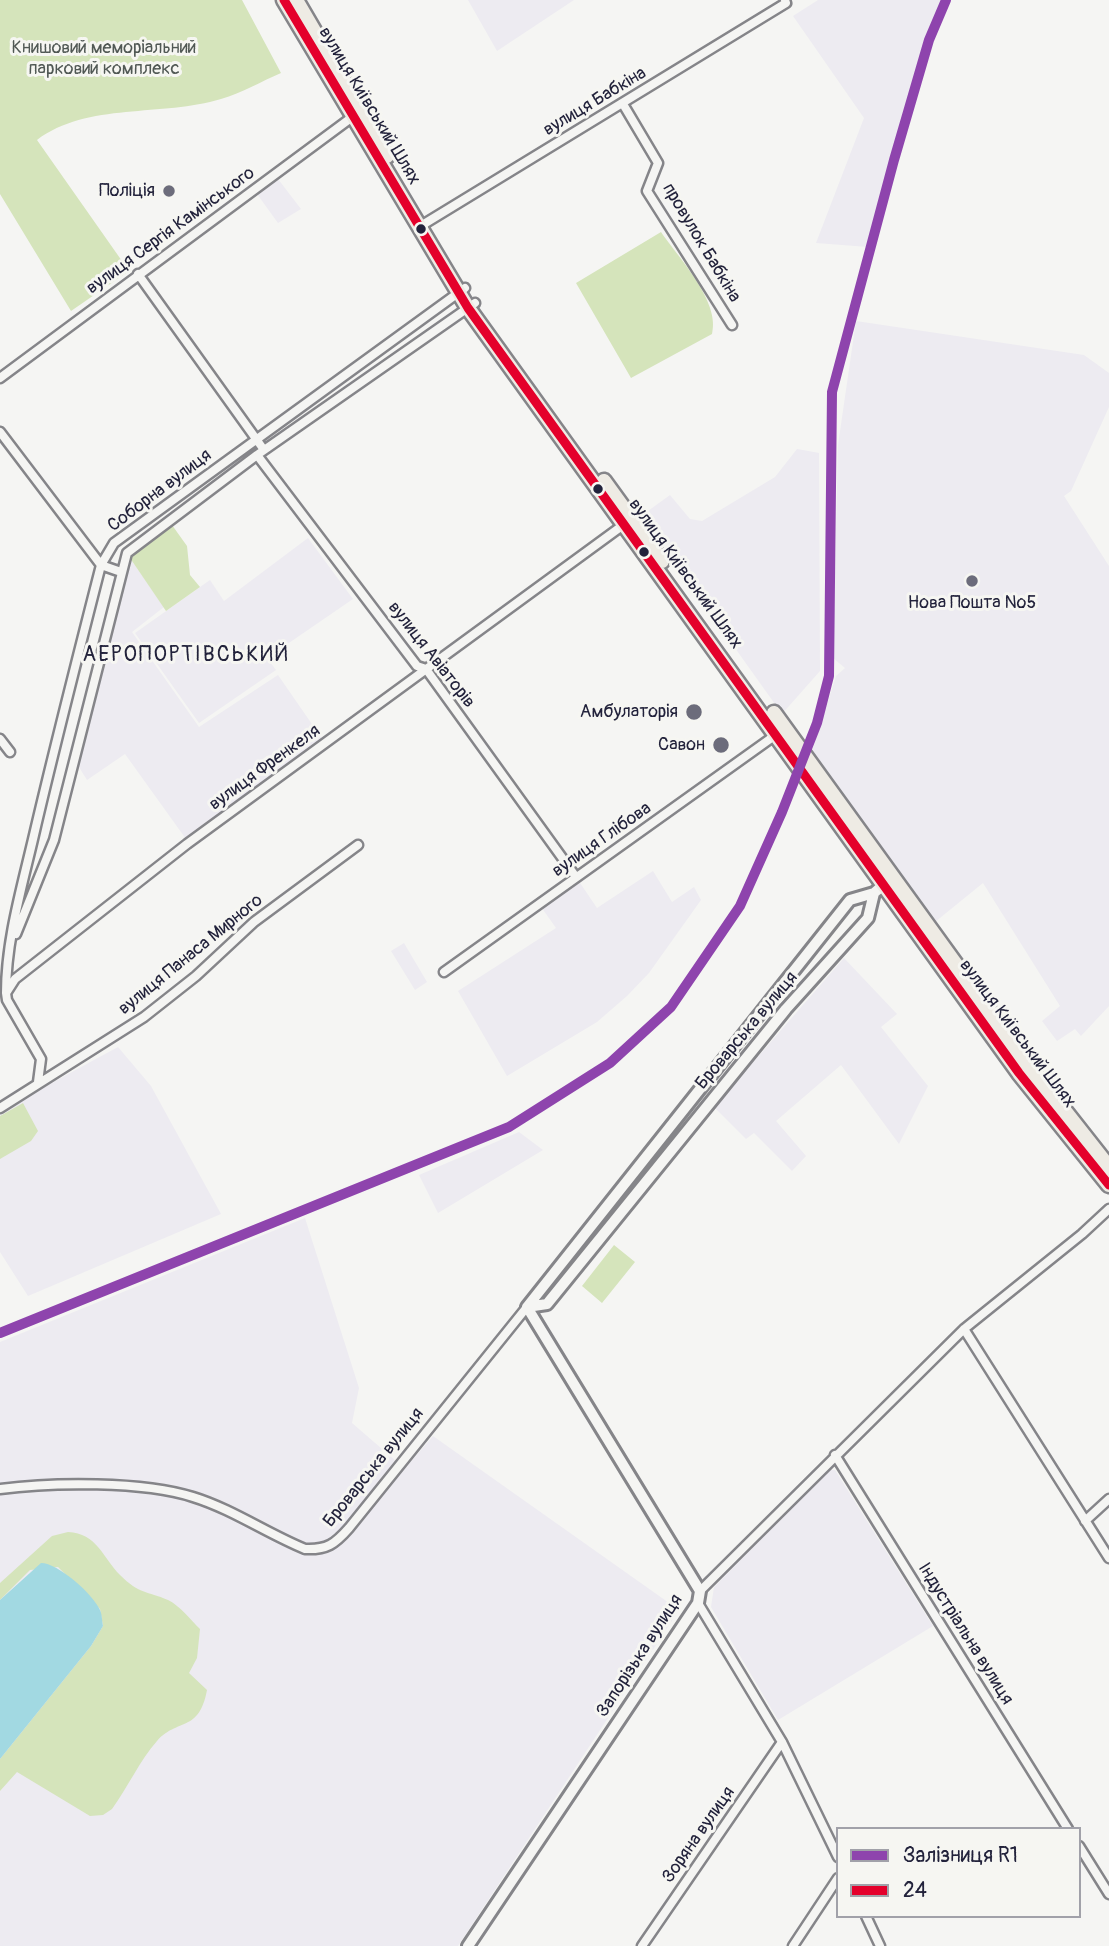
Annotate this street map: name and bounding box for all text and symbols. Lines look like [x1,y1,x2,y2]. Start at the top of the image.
street label: вулиця Київський Шлях [313,23,425,189]
park label: Книшовий меморіальний парковий комплекс [12,37,196,80]
street label: вулиця Бабкіна [540,63,650,141]
street label: вулиця Сергія Камінського [83,163,259,299]
place label: Поліція [99,180,155,202]
street label: провулок Бабкіна [657,180,745,306]
marker: Поліція [161,183,177,199]
unlabelled marker [414,222,428,236]
street label: Соборна вулиця [104,445,216,537]
unlabelled marker [591,482,605,496]
street label: вулиця Київський Шлях [623,495,747,653]
unlabelled marker [637,545,651,559]
marker: Нова Пошта №5 [964,573,980,589]
place label: Нова Пошта №5 [908,592,1036,614]
street label: вулиця Авіаторів [383,598,479,712]
district label: АЕРОПОРТІВСЬКИЙ [84,643,288,669]
place label: Амбулаторія [580,701,678,723]
marker: Амбулаторія [684,702,704,722]
street label: вулиця Френкеля [205,720,325,816]
place label: Савон [658,734,705,756]
marker: Савон [711,735,731,755]
street label: вулиця Глібова [548,798,656,882]
street label: вулиця Панаса Мирного [114,890,268,1020]
street label: вулиця Київський Шлях [954,956,1080,1112]
street label: Броварська вулиця [691,968,803,1094]
street label: Броварська вулиця [319,1404,429,1532]
street label: Індустріальна вулиця [913,1559,1017,1709]
street label: Запорізька вулиця [592,1591,688,1721]
street label: Зоряна вулиця [658,1783,740,1887]
legend [836,1827,1081,1918]
text: Залізниця R1 [903,1842,1018,1869]
text: 24 [903,1877,927,1904]

